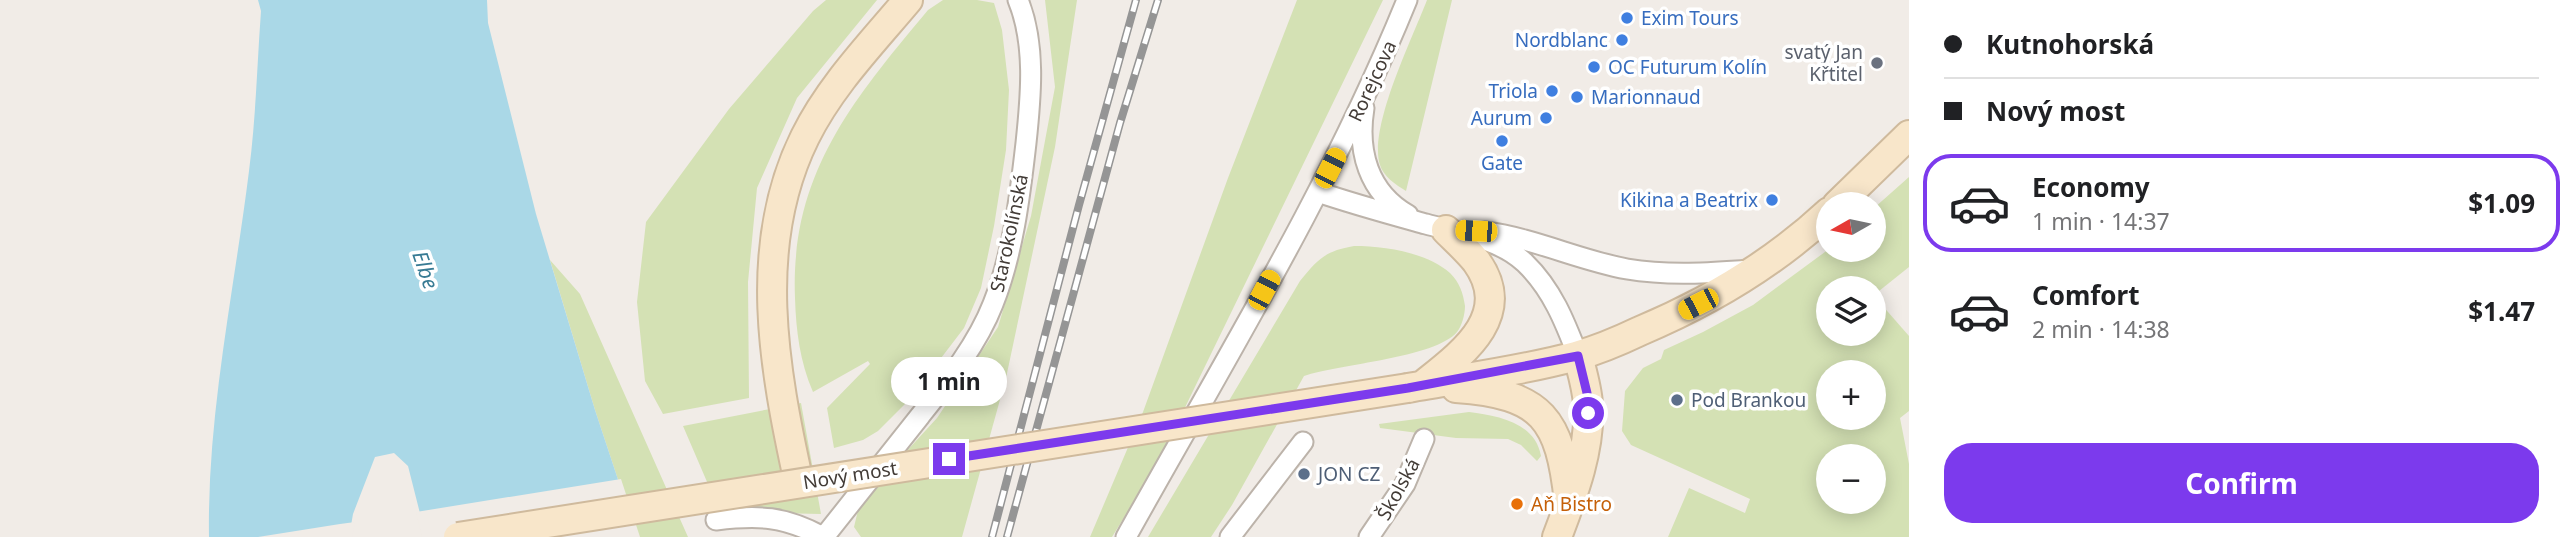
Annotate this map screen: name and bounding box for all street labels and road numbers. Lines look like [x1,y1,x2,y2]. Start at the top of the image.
street label: Rorejcova [1342,36,1402,126]
street label: Starokolínská [984,172,1034,294]
street label: Školská [1370,453,1426,525]
street label: Nový most [801,455,899,495]

